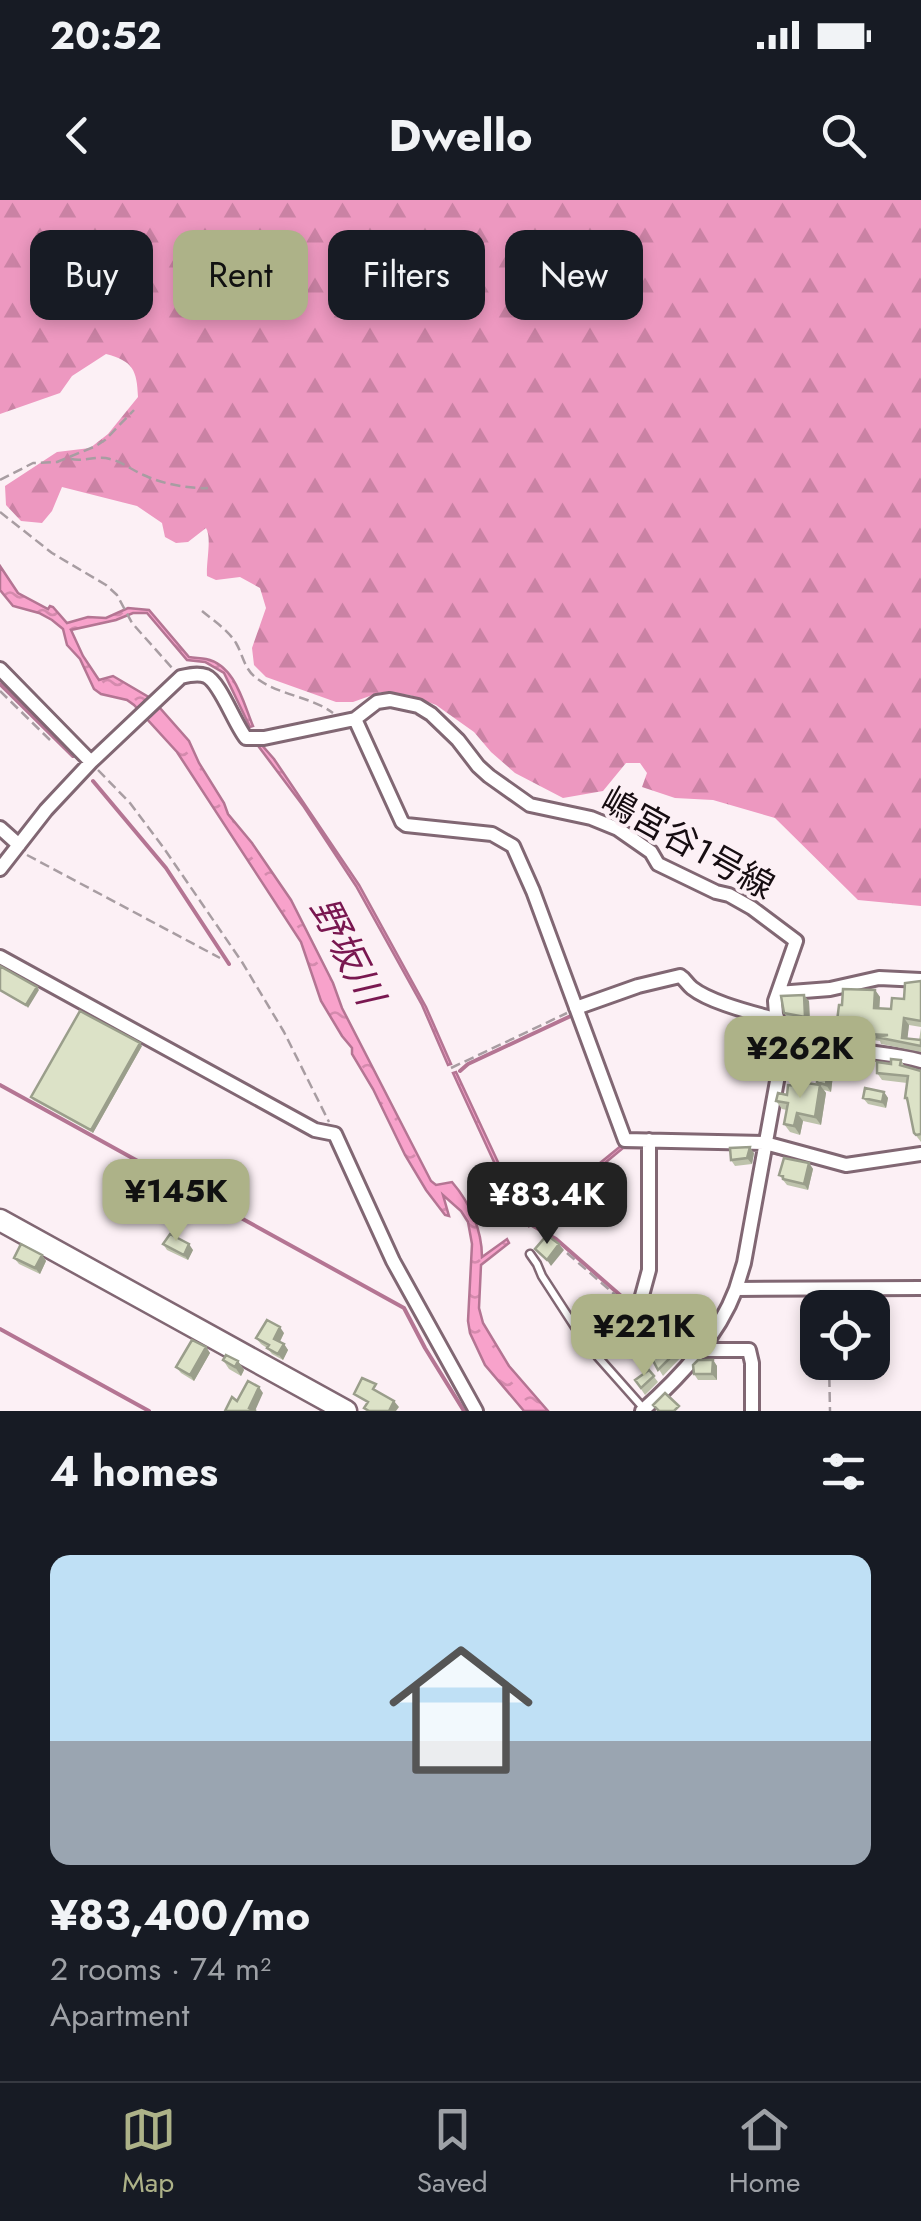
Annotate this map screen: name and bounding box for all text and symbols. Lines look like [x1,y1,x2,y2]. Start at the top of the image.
text: 20:52 [50,8,162,63]
text: Dwello [389,103,532,168]
icon: back [50,108,105,163]
icon: search [816,108,871,163]
chip: Buy [30,230,153,320]
chip: Rent [173,230,308,320]
chip: Filters [328,230,485,320]
chip: New [505,230,643,320]
street label: 嶋宮谷1号線 [592,775,784,911]
water label: 野坂川 [297,887,400,1018]
pin: ¥262K [730,1016,870,1101]
text: ¥262K [746,1025,854,1071]
pin: ¥145K [106,1159,246,1244]
pin: ¥83.4K [466,1162,628,1247]
text: ¥145K [124,1168,228,1214]
text: ¥83.4K [489,1171,605,1217]
map controls [800,1290,890,1380]
button: locate [800,1290,890,1380]
pin: ¥221K [574,1294,714,1379]
text: ¥221K [593,1303,695,1349]
text: 4 homes [50,1441,218,1502]
icon: filters [816,1444,871,1499]
icon: home [371,1620,551,1800]
text: ¥83,400/mo [50,1885,310,1946]
text: 2 rooms · 74 m² [50,1946,271,1992]
text: Apartment [50,1992,189,2038]
tab: Map [121,2102,176,2203]
tab: Saved [417,2102,488,2203]
tab: Home [729,2102,800,2203]

